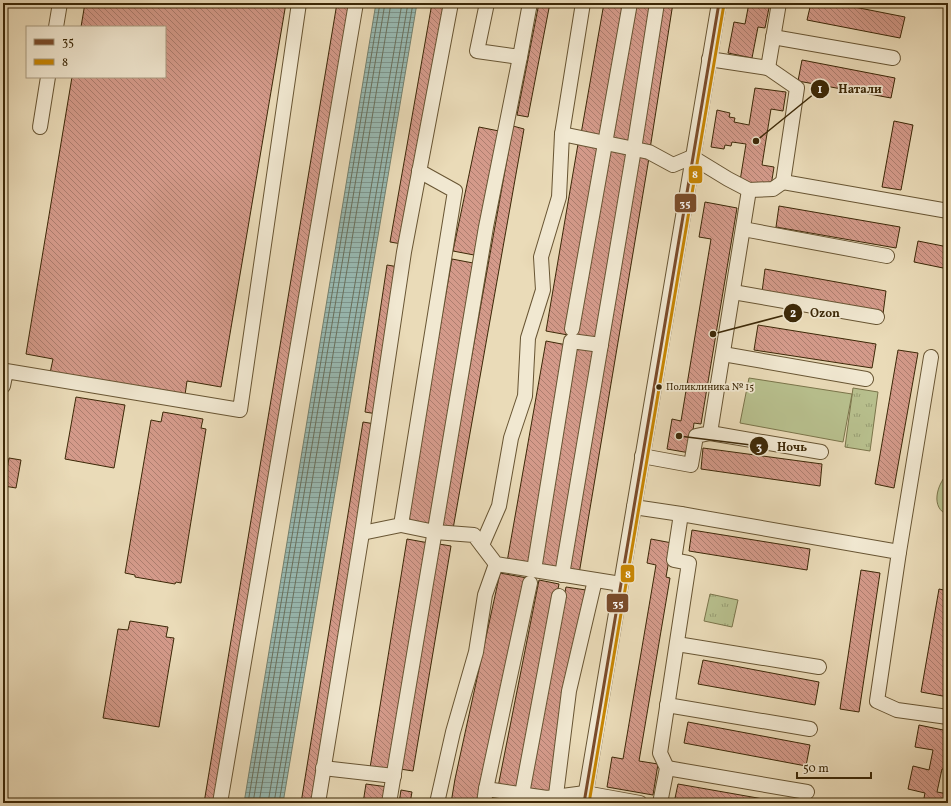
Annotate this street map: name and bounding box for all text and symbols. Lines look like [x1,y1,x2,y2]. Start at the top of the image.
legend [26,26,166,78]
text: 35 [62,35,74,51]
text: 8 [62,55,68,71]
callout: Натали [810,77,890,101]
text: 1 [818,82,823,98]
text: Натали [838,82,882,98]
line badge: 8 [688,165,703,184]
text: 8 [692,168,698,183]
line badge: 35 [674,193,697,213]
text: 35 [680,197,690,212]
callout: Ozon [783,301,848,325]
text: 2 [790,306,796,322]
text: Ozon [810,306,840,322]
place label: Поликлиника № 15 [666,380,754,394]
marker: Поликлиника № 15 [654,382,664,392]
callout: Ночь [749,434,815,458]
text: 3 [756,440,762,456]
text: Ночь [777,440,807,456]
line badge: 8 [620,564,635,583]
text: 8 [625,568,631,583]
line badge: 35 [606,593,629,613]
text: 35 [613,597,623,612]
scale bar [797,754,871,780]
text: 50 m [803,761,829,777]

